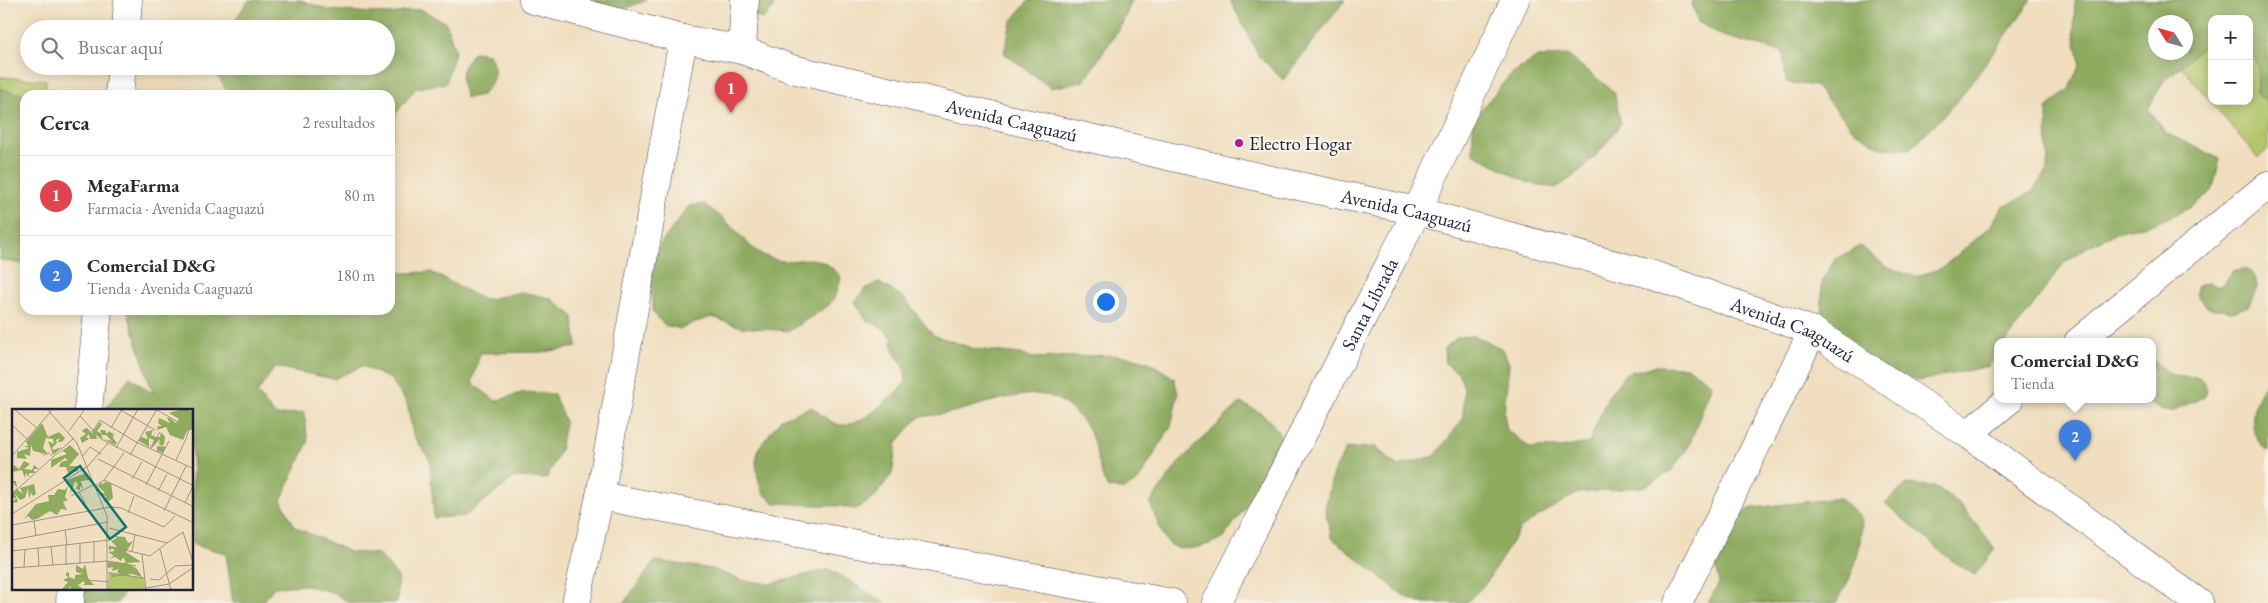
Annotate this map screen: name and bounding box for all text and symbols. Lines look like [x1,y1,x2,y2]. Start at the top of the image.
north arrow [2148,15,2193,60]
map controls [2208,15,2253,105]
button: + [2208,15,2253,60]
search box [20,20,395,75]
icon: search [38,34,66,62]
text: Buscar aquí [78,35,163,60]
button: − [2208,60,2253,105]
pin: 1 [715,72,747,113]
street label: Avenida Caaguazú [942,93,1080,148]
text: Cerca [40,109,90,136]
text: 2 resultados [303,112,375,133]
place label: Electro Hogar [1249,131,1352,156]
marker: Electro Hogar [1233,137,1245,149]
text: MegaFarma [87,173,180,198]
street label: Avenida Caaguazú [1337,183,1475,238]
text: 1 [52,185,60,206]
text: 80 m [344,185,375,206]
text: Farmacia · Avenida Caaguazú [87,198,265,219]
text: Comercial D&G [87,253,216,278]
street label: Santa Librada [1336,253,1404,355]
text: 2 [52,265,60,286]
text: 180 m [336,265,375,286]
text: Tienda · Avenida Caaguazú [87,278,253,299]
your location [1093,289,1119,315]
street label: Avenida Caaguazú [1726,291,1859,368]
popup [1994,338,2156,403]
text: Comercial D&G [2011,348,2139,373]
text: Tienda [2011,373,2054,394]
inset map [12,409,194,590]
pin: 2 [2059,420,2091,461]

